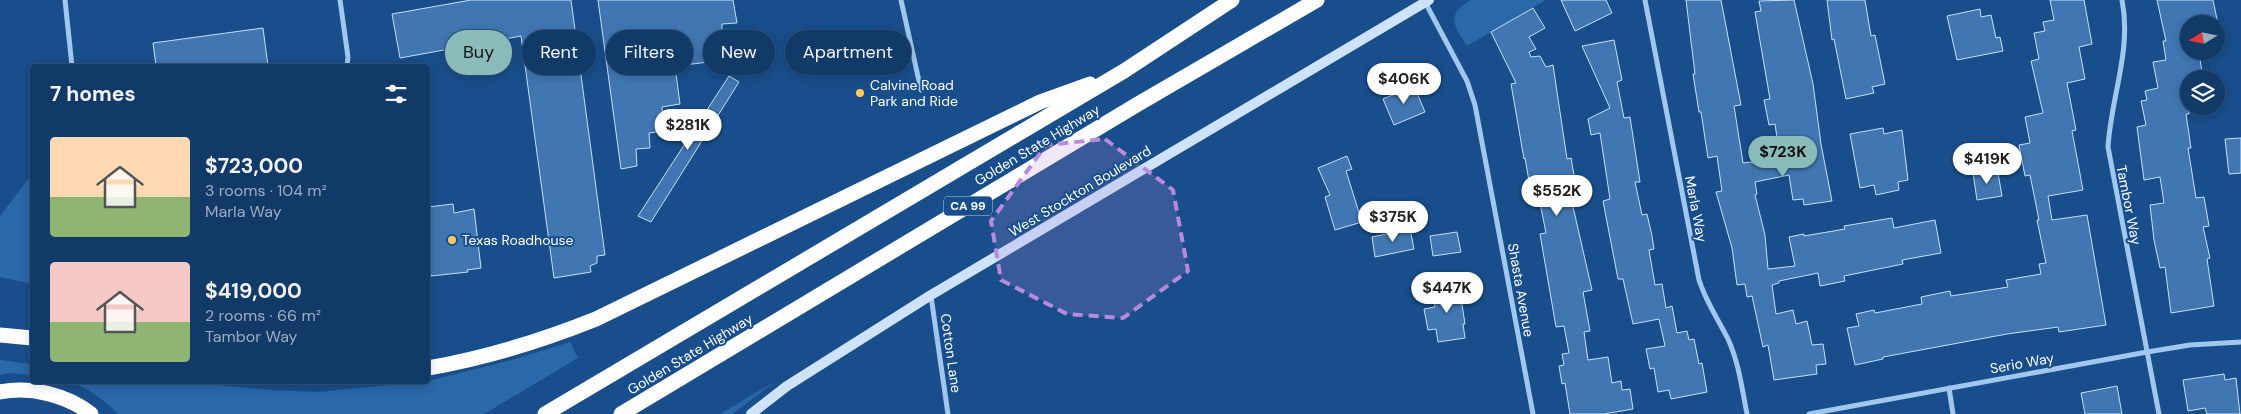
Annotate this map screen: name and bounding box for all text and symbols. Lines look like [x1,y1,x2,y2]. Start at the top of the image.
north arrow [2180,15,2225,60]
map controls [2180,15,2225,115]
chip: Buy [445,30,512,75]
chip: Rent [522,30,596,75]
chip: Filters [606,30,693,75]
chip: New [703,30,775,75]
chip: Apartment [785,30,911,75]
pin: $406K [1369,62,1439,105]
text: $406K [1378,68,1430,89]
button: layers [2180,70,2225,115]
place label: Calvine Road Park and Ride [870,76,958,110]
text: 7 homes [50,80,136,108]
icon: filters [382,80,410,108]
marker: Calvine Road Park and Ride [854,87,866,99]
street label: Golden State Highway [971,100,1103,190]
pin: $281K [653,108,723,151]
text: $281K [666,114,710,135]
pin: $723K [1748,136,1818,178]
street label: West Stockton Boulevard [1006,141,1154,241]
text: $723K [1759,141,1807,162]
pin: $419K [1952,142,2022,185]
text: $419K [1964,148,2010,169]
text: $723,000 [205,152,303,180]
icon: home [90,157,150,217]
street label: Tambor Way [2112,164,2146,247]
pin: $552K [1522,174,1592,217]
street label: Marla Way [1681,174,1711,244]
text: 3 rooms · 104 m² [205,180,327,201]
text: $552K [1532,180,1582,201]
road number: CA 99 [944,197,992,216]
pin: $375K [1358,200,1428,243]
text: Marla Way [205,201,282,222]
text: $375K [1369,206,1417,227]
place label: Texas Roadhouse [462,231,573,249]
marker: Texas Roadhouse [446,234,458,246]
street label: Shasta Avenue [1504,242,1538,338]
pin: $447K [1412,272,1482,314]
text: $419,000 [205,277,302,305]
text: $447K [1422,277,1472,298]
icon: home [90,282,150,342]
text: 2 rooms · 66 m² [205,305,321,326]
street label: Golden State Highway [624,309,756,399]
street label: Cotton Lane [937,312,965,394]
text: Tambor Way [205,326,298,347]
street label: Serio Way [1989,348,2056,377]

